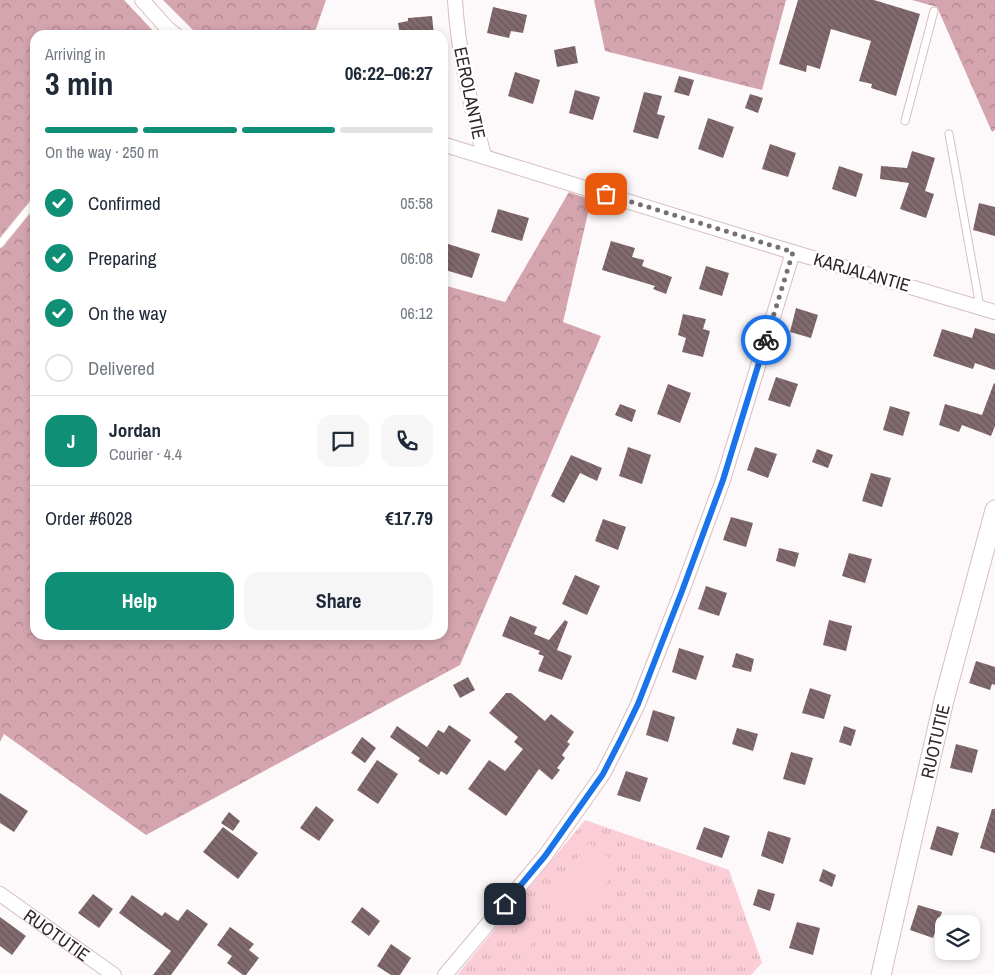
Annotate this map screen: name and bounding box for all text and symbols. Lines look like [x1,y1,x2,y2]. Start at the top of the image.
text: Arriving in [45,43,106,65]
street label: EEROLANTIE [448,45,492,141]
text: 06:22–06:27 [345,60,433,86]
text: 3 min [45,62,114,105]
text: On the way · 250 m [45,141,159,163]
pin [585,173,627,215]
icon: bag [592,180,620,208]
icon: check [45,189,73,217]
text: Confirmed [88,190,161,216]
text: 05:58 [400,192,433,214]
icon: check [45,244,73,272]
text: Preparing [88,245,156,271]
street label: KARJALANTIE [811,246,913,298]
text: 06:08 [400,247,433,269]
icon: check [45,299,73,327]
text: On the way [88,300,167,326]
text: 06:12 [400,302,433,324]
courier [741,315,791,365]
icon: bike [752,326,780,354]
text: Delivered [88,355,155,381]
button: chat [317,415,369,467]
button: phone [381,415,433,467]
text: Jordan [109,417,161,443]
text: J [67,428,75,454]
text: Courier · 4.4 [109,443,182,465]
text: Order #6028 [45,505,132,531]
text: €17.79 [385,505,433,531]
button: Help [45,572,234,630]
button: Share [244,572,433,630]
street label: RUOTUTIE [914,701,955,781]
pin [484,883,526,925]
icon: home [491,890,519,918]
street label: RUOTUTIE [19,902,95,967]
map controls [935,915,980,960]
button: layers [935,915,980,960]

